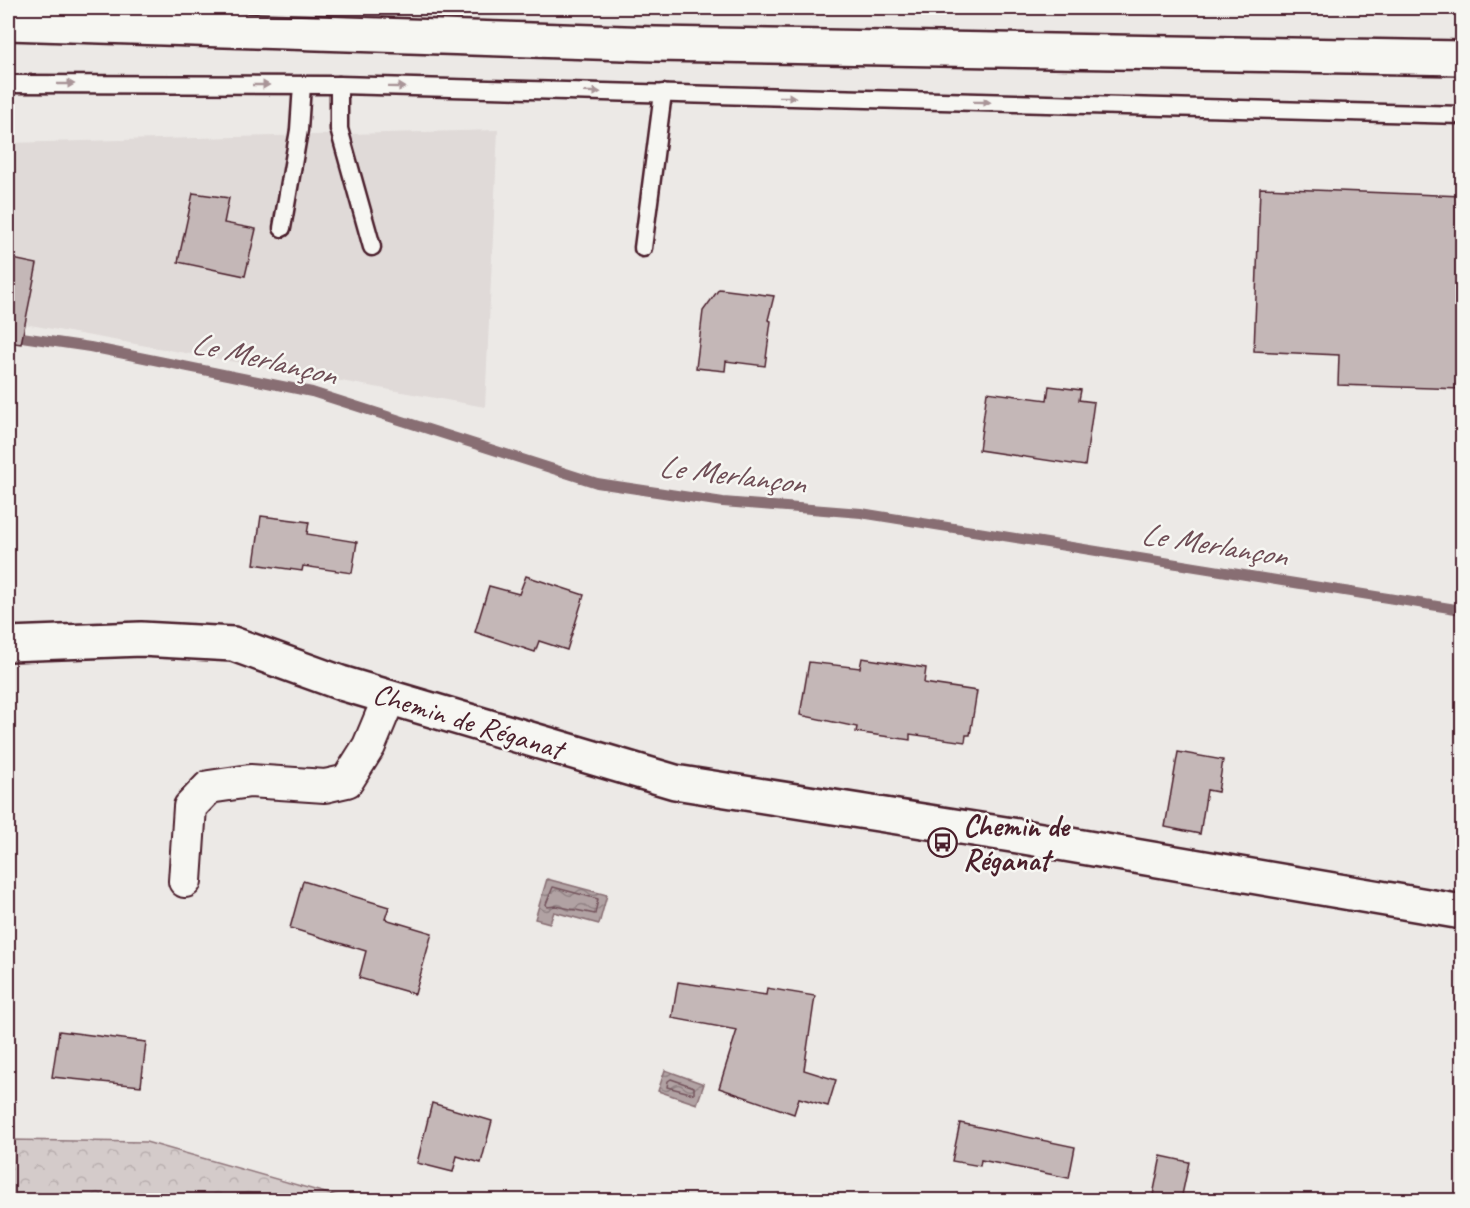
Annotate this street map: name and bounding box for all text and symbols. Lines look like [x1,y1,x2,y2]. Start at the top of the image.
one-way arrow [56,79,75,89]
one-way arrow [251,80,270,90]
one-way arrow [388,82,407,91]
one-way arrow [583,87,602,96]
one-way arrow [777,92,796,101]
one-way arrow [972,97,991,106]
water label: Le Merlançon [188,322,343,396]
water label: Le Merlançon [657,445,810,504]
water label: Le Merlançon [1138,513,1292,577]
street label: Chemin de Réganat [369,674,571,769]
place label: Chemin de Réganat [963,807,1071,879]
bus stop icon: Chemin de Réganat [926,827,958,859]

